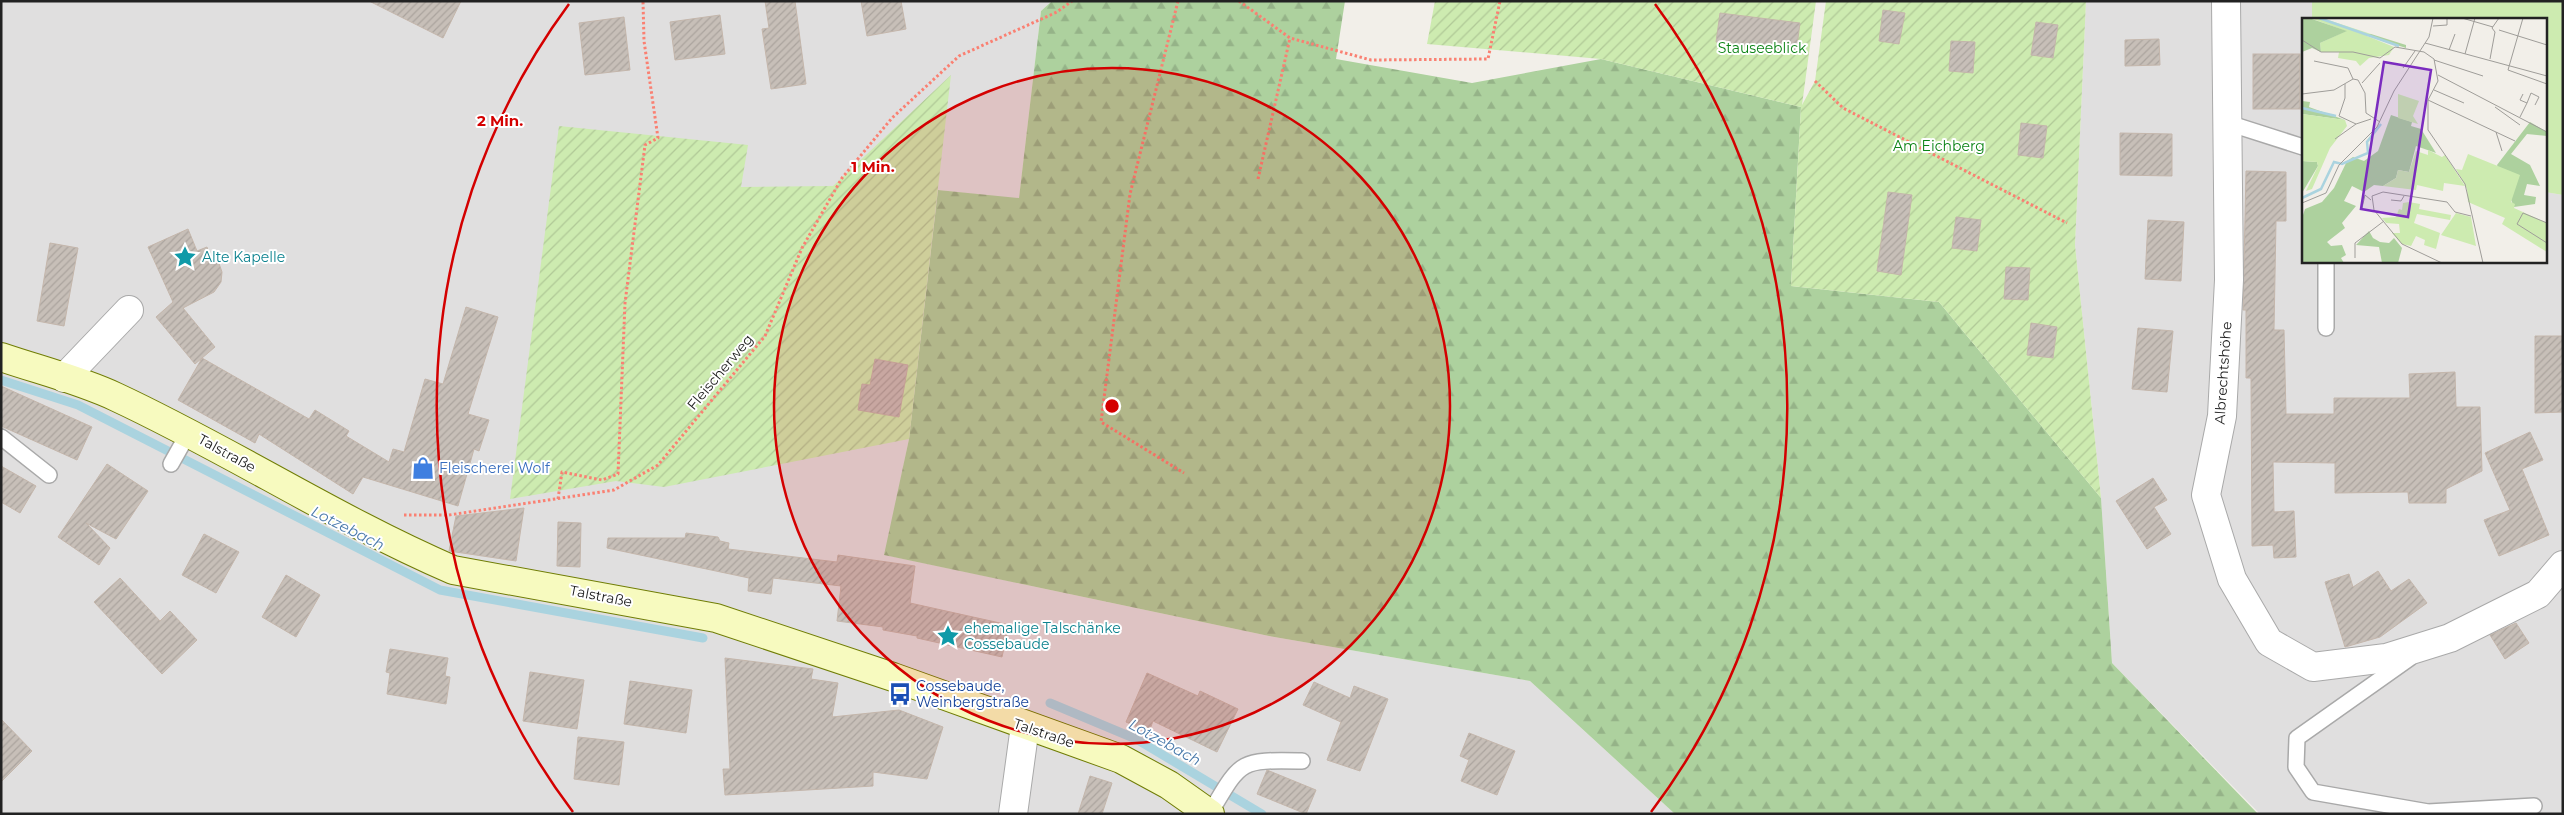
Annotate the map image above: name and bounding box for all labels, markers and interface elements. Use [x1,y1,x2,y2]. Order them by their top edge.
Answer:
inset map [2302,18,2546,262]
park label: Stauseeblick [1718,39,1807,57]
text: 2 Min. [477,111,523,130]
park label: Am Eichberg [1893,137,1985,155]
text: 1 Min. [851,157,895,176]
place icon: Alte Kapelle [172,244,198,270]
place label: Alte Kapelle [202,248,285,266]
street label: Albrechtshöhe [2210,321,2236,425]
street label: Fleischerweg [683,330,757,414]
centre of rings [1103,397,1121,415]
street label: Talstraße [195,430,259,476]
shop icon: Fleischerei Wolf [410,455,436,481]
place label: Fleischerei Wolf [439,459,551,477]
water label: Lotzebach [308,501,388,555]
street label: Talstraße [568,581,634,611]
place label: ehemalige Talschänke Cossebaude [964,619,1121,653]
place icon: ehemalige Talschänke Cossebaude [935,623,961,649]
place label: Cossebaude, Weinbergstraße [916,677,1029,711]
bus stop icon: Cossebaude, Weinbergstraße [887,681,913,707]
street label: Talstraße [1011,714,1077,752]
water label: Lotzebach [1126,714,1204,770]

